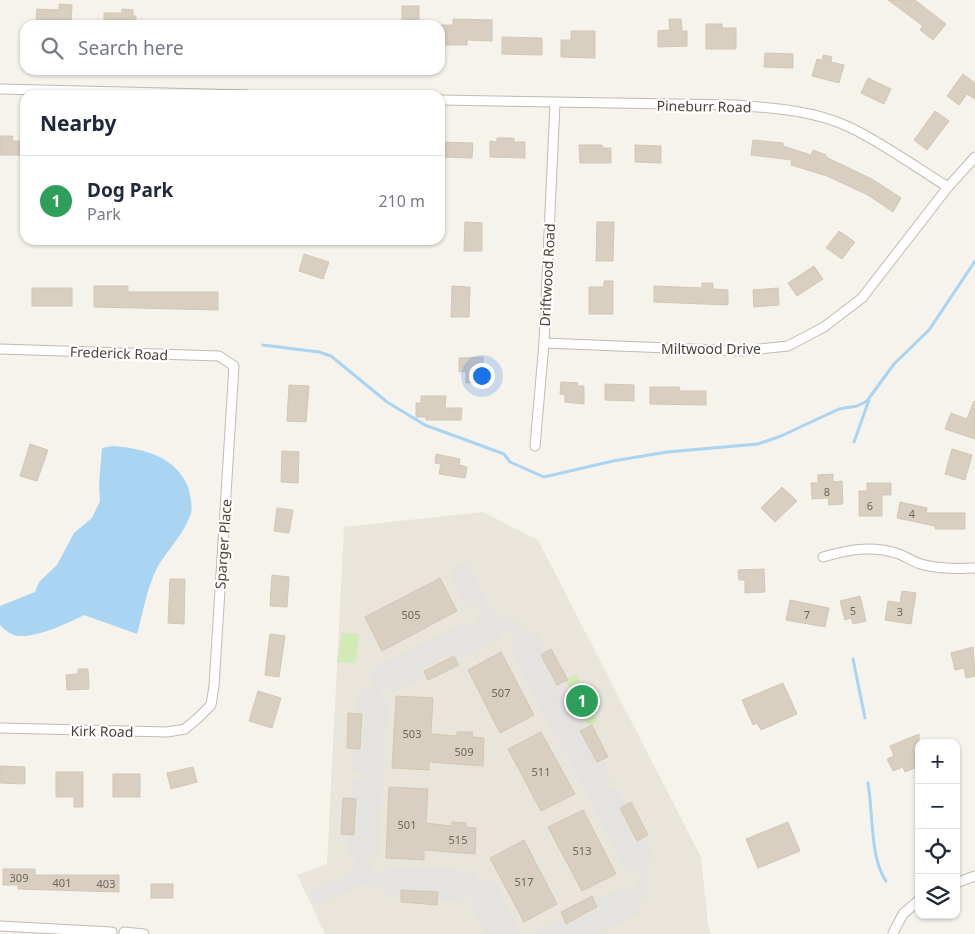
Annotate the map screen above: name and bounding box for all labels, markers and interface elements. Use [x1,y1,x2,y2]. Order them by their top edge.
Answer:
search box [20,20,445,75]
icon: search [38,34,66,62]
text: Search here [78,35,184,61]
street label: Pineburr Road [656,96,752,116]
text: Nearby [40,109,116,137]
text: Dog Park [87,177,173,203]
text: 1 [51,190,61,212]
text: 210 m [378,190,425,212]
text: Park [87,203,121,225]
street label: Driftwood Road [535,223,559,327]
street label: Miltwood Drive [661,339,761,358]
street label: Frederick Road [70,342,168,364]
your location [469,363,495,389]
house number: 8 [824,484,830,499]
street label: Sparger Place [210,498,236,590]
house number: 6 [867,498,873,513]
house number: 4 [909,506,916,521]
house number: 5 [850,603,856,618]
house number: 3 [897,604,903,619]
house number: 505 [402,607,420,622]
house number: 7 [804,607,810,622]
pin: 1 [566,682,598,720]
house number: 507 [492,685,510,700]
street label: Kirk Road [70,721,134,741]
house number: 503 [403,726,421,741]
map controls [915,739,960,919]
button: + [915,739,960,784]
house number: 509 [455,744,473,759]
house number: 511 [532,764,550,779]
button: − [915,784,960,829]
house number: 501 [398,817,416,832]
button: locate [915,829,960,874]
house number: 515 [449,832,467,847]
house number: 513 [573,843,591,858]
house number: 309 [10,870,28,885]
house number: 517 [515,874,533,889]
button: layers [915,874,960,919]
house number: 401 [53,875,71,890]
house number: 403 [97,876,115,891]

